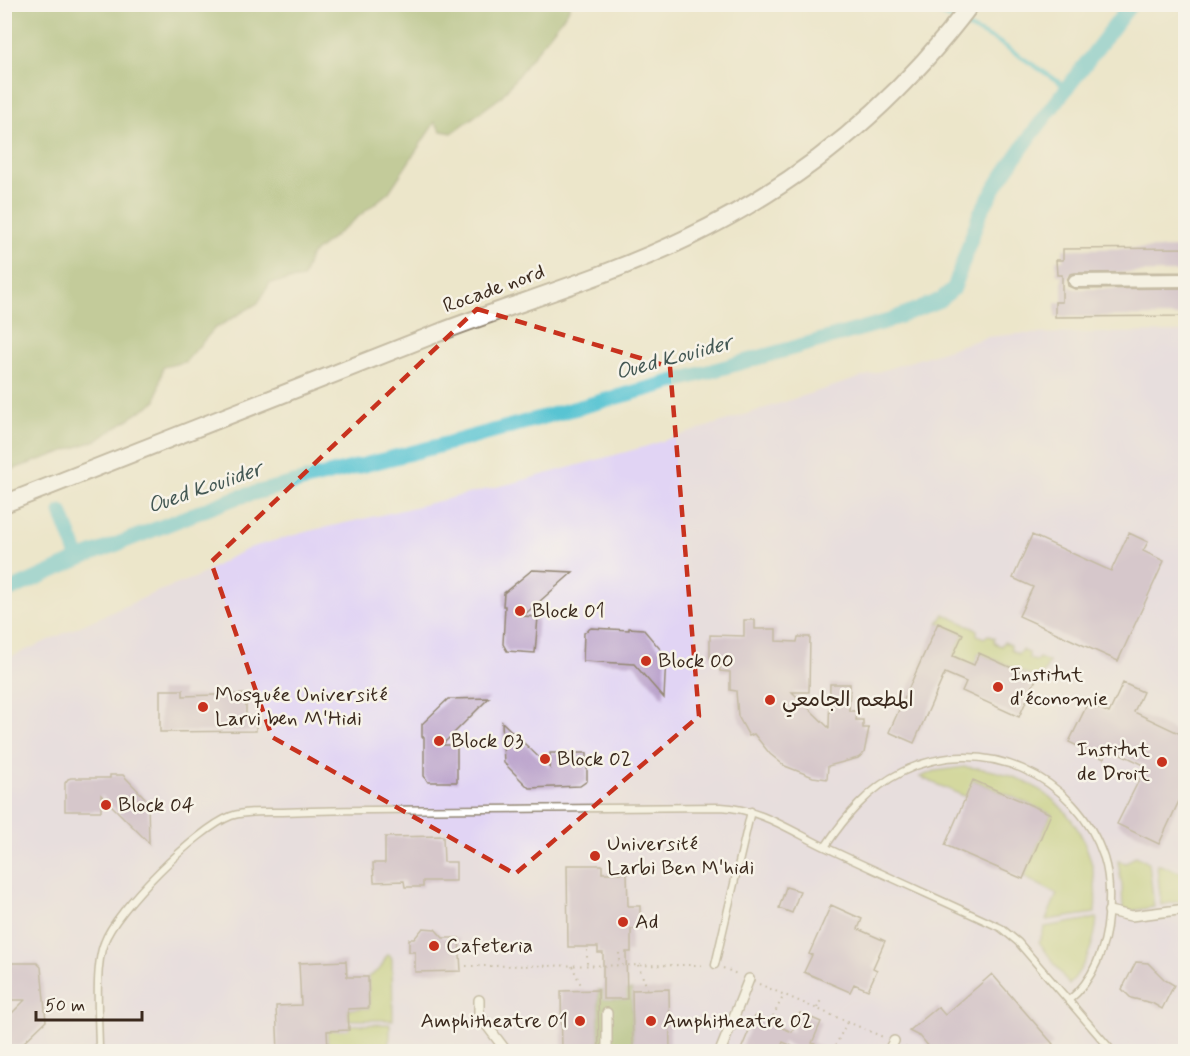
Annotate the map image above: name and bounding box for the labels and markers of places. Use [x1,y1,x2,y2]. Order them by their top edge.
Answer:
place label: Block 01 [532,597,605,625]
marker: Block 01 [513,604,527,618]
place label: Block 00 [658,647,734,675]
marker: Block 00 [639,654,653,668]
place label: Institut d'économie [1010,661,1108,713]
marker: Institut d'économie [991,680,1005,694]
place label: Mosquée Université Larvi ben M'Hidi [215,681,387,733]
place label: المطعم الجامعي [782,686,914,718]
marker: المطعم الجامعي [763,693,777,707]
marker: Mosquée Université Larvi ben M'Hidi [196,700,210,714]
place label: Block 03 [451,727,524,755]
marker: Block 03 [432,734,446,748]
place label: Institut de Droit [1077,736,1151,788]
place label: Block 02 [557,745,632,773]
marker: Block 02 [538,752,552,766]
marker: Institut de Droit [1155,755,1169,769]
place label: Block 04 [118,791,195,819]
marker: Block 04 [99,798,113,812]
place label: Université Larbi Ben M'hidi [607,830,754,882]
marker: Université Larbi Ben M'hidi [588,849,602,863]
place label: Ad [635,908,658,936]
marker: Ad [616,915,630,929]
place label: Cafeteria [446,932,533,960]
marker: Cafeteria [427,939,441,953]
place label: Amphitheatre 01 [420,1007,568,1035]
place label: Amphitheatre 02 [663,1007,813,1035]
marker: Amphitheatre 01 [573,1014,587,1028]
marker: Amphitheatre 02 [644,1014,658,1028]

